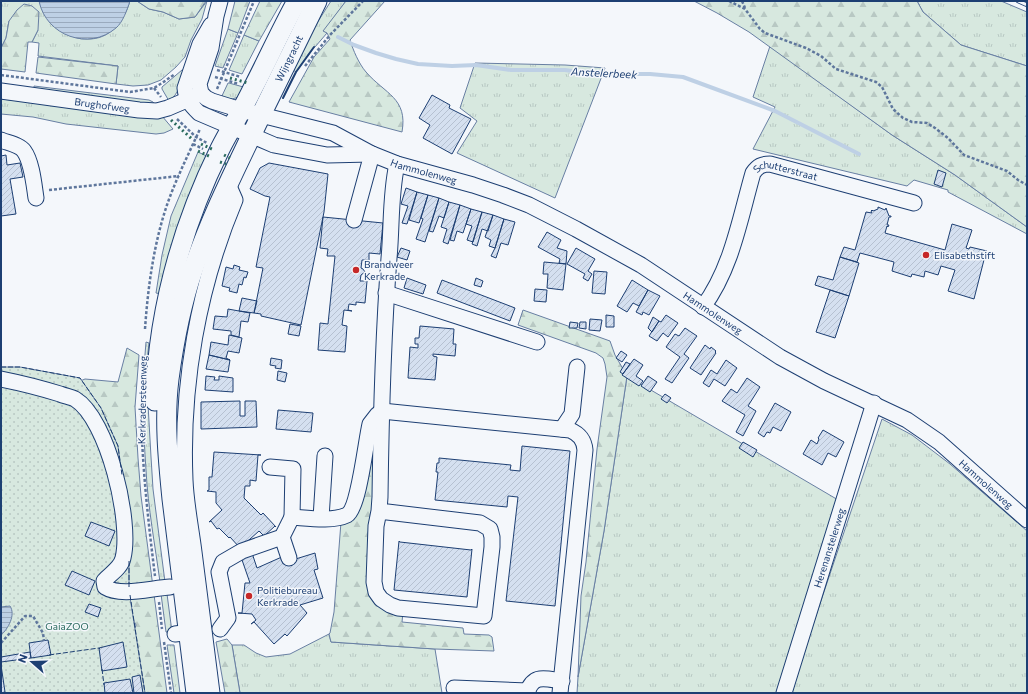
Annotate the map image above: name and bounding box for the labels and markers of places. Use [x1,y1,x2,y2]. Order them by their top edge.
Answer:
place label: Elisabethstift [934,249,995,261]
marker: Elisabethstift [921,250,931,260]
place label: Brandweer Kerkrade [364,258,413,282]
marker: Brandweer Kerkrade [351,265,361,275]
place label: Politiebureau Kerkrade [257,584,318,608]
marker: Politiebureau Kerkrade [244,591,254,601]

